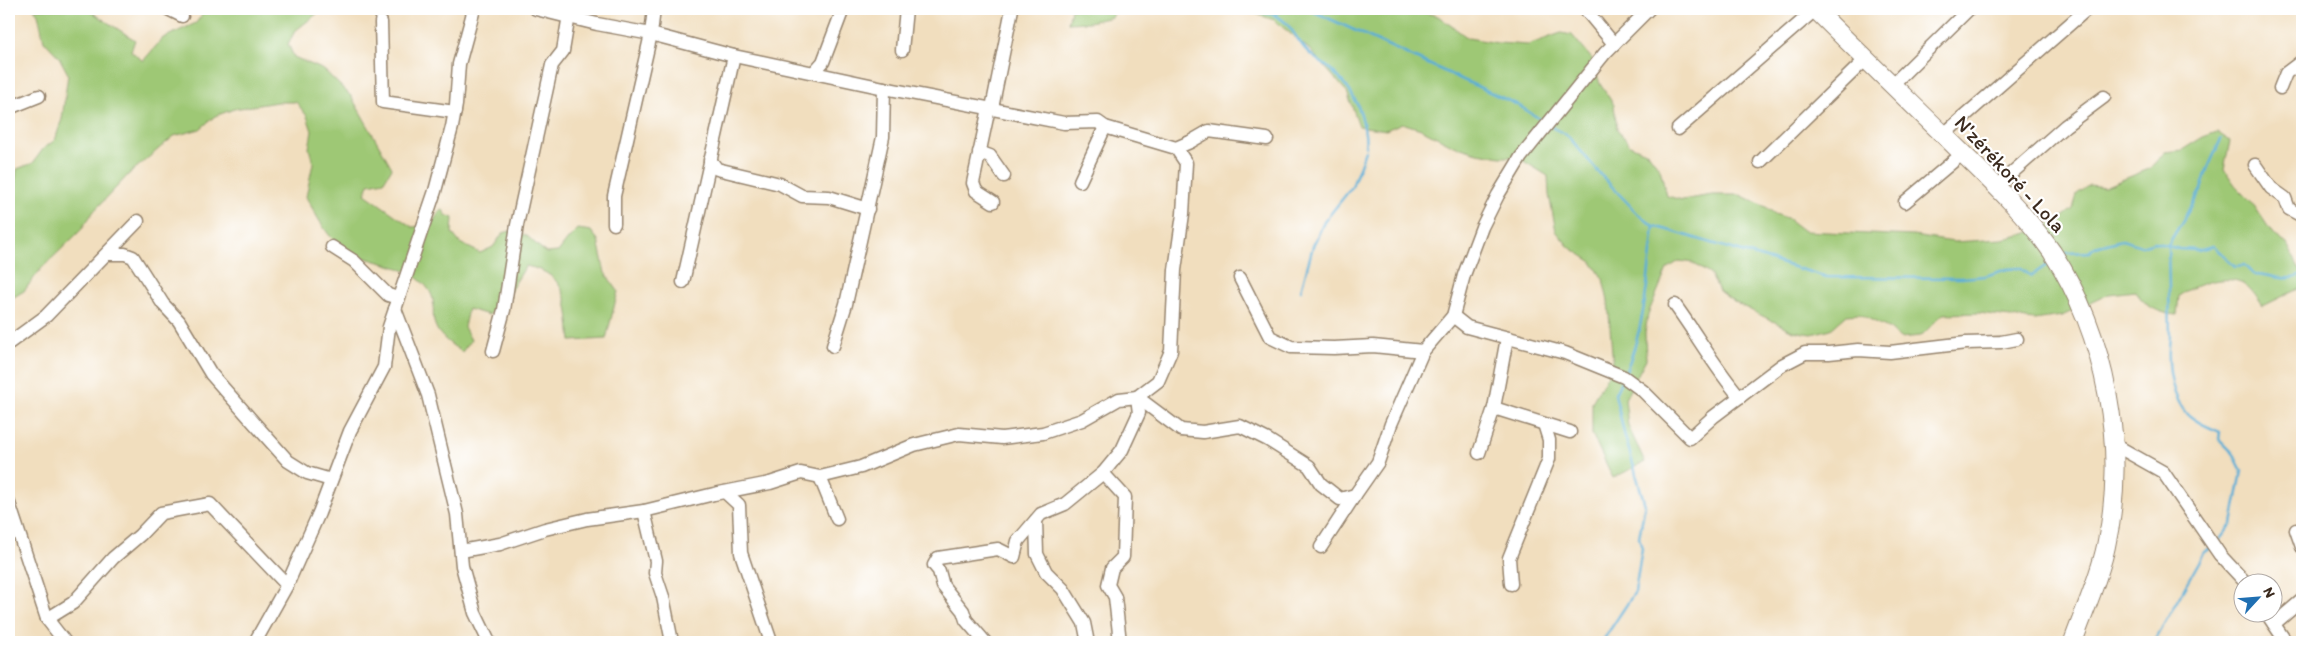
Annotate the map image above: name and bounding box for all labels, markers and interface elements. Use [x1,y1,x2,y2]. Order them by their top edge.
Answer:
street label: N'zérékoré - Lola [1950,110,2071,237]
north arrow [2234,574,2284,624]
text: N [2260,585,2279,600]

